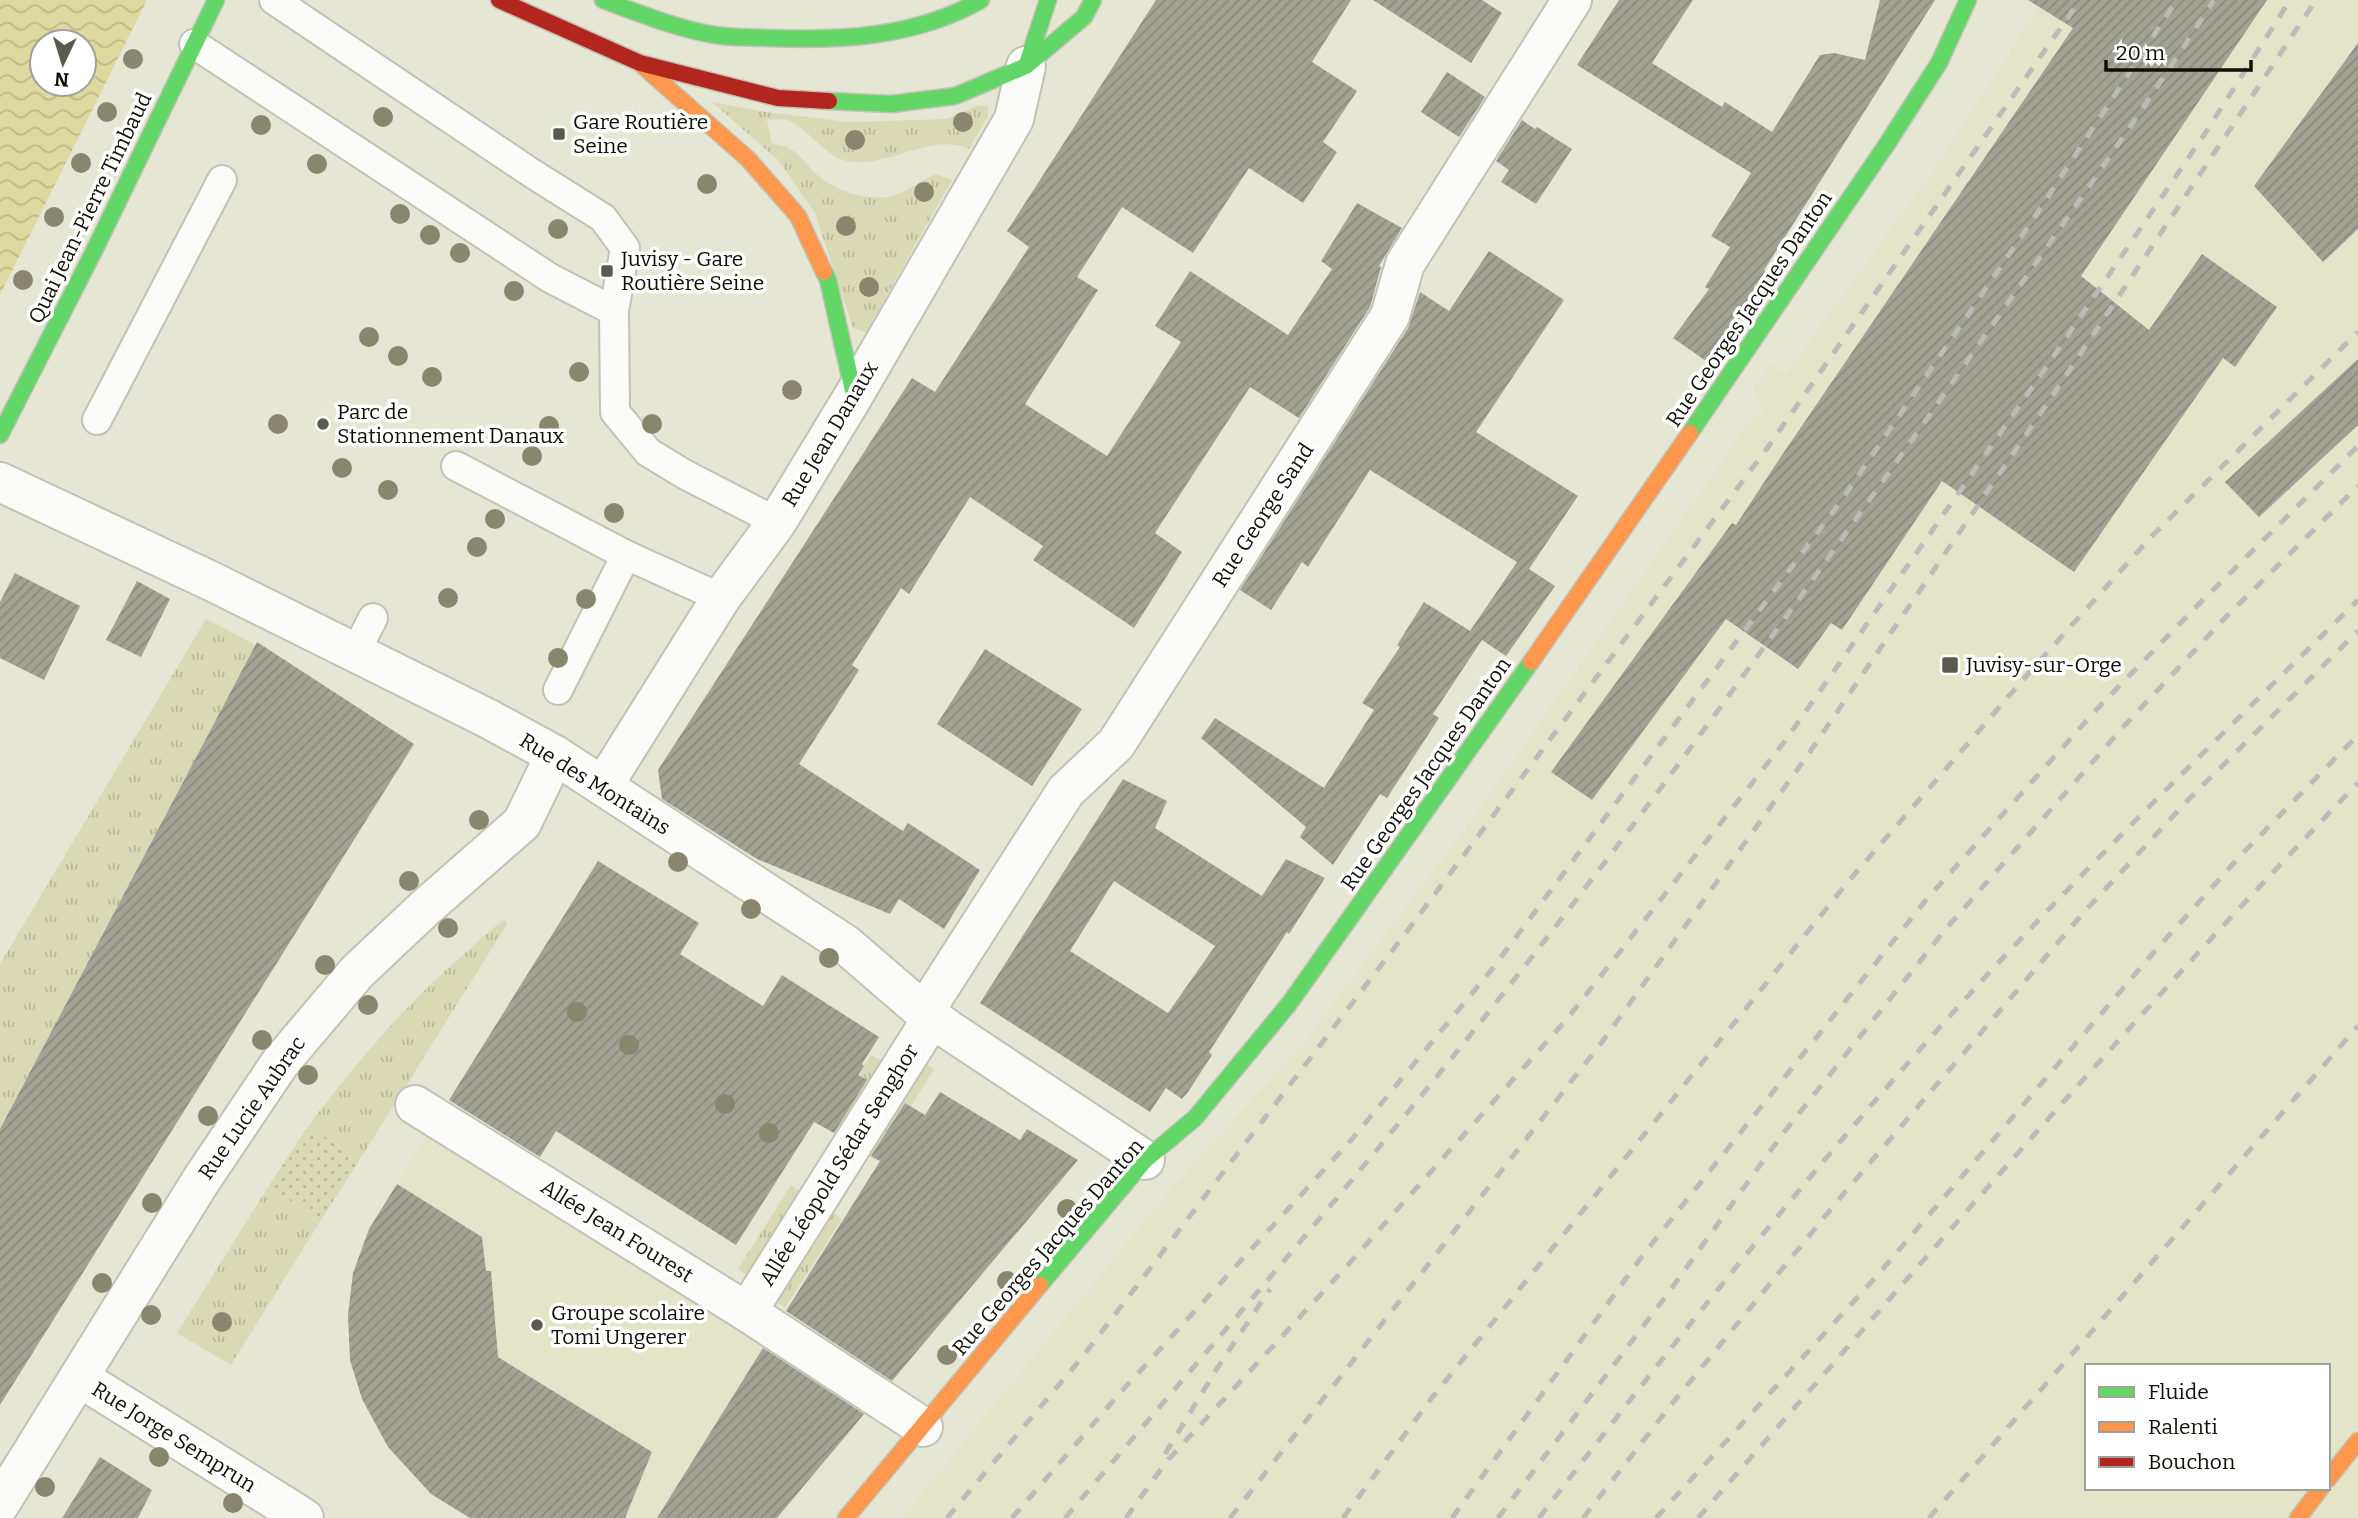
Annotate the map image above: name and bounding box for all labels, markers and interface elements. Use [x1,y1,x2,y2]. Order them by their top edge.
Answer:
north arrow [28,28,98,98]
scale bar [2106,28,2251,72]
text: 20 m [2116,40,2165,66]
text: N [53,67,70,91]
street label: Quai Jean-Pierre Timbaud [23,88,157,328]
place label: Gare Routière Seine [573,109,708,159]
marker: Gare Routière Seine [551,126,567,142]
street label: Rue Georges Jacques Danton [1660,186,1838,432]
place label: Juvisy - Gare Routière Seine [620,246,764,296]
marker: Juvisy - Gare Routière Seine [599,263,615,279]
street label: Rue Jean Danaux [776,356,884,511]
place label: Parc de Stationnement Danaux [337,399,565,449]
marker: Parc de Stationnement Danaux [315,416,331,432]
street label: Rue George Sand [1207,438,1319,592]
street label: Rue Georges Jacques Danton [1335,652,1517,896]
place label: Juvisy-sur-Orge [1965,652,2122,678]
marker: Juvisy-sur-Orge [1940,655,1960,675]
street label: Rue des Montains [515,727,675,841]
street label: Rue Lucie Aubrac [193,1031,311,1185]
street label: Allée Léopold Sédar Senghor [754,1039,924,1291]
street label: Rue Georges Jacques Danton [947,1133,1149,1361]
street label: Allée Jean Fourest [536,1174,698,1289]
place label: Groupe scolaire Tomi Ungerer [551,1300,705,1350]
marker: Groupe scolaire Tomi Ungerer [529,1317,545,1333]
legend [2085,1364,2330,1490]
street label: Rue Jorge Semprun [87,1376,261,1498]
text: Fluide [2148,1379,2209,1405]
text: Ralenti [2148,1414,2218,1440]
text: Bouchon [2148,1449,2235,1475]

